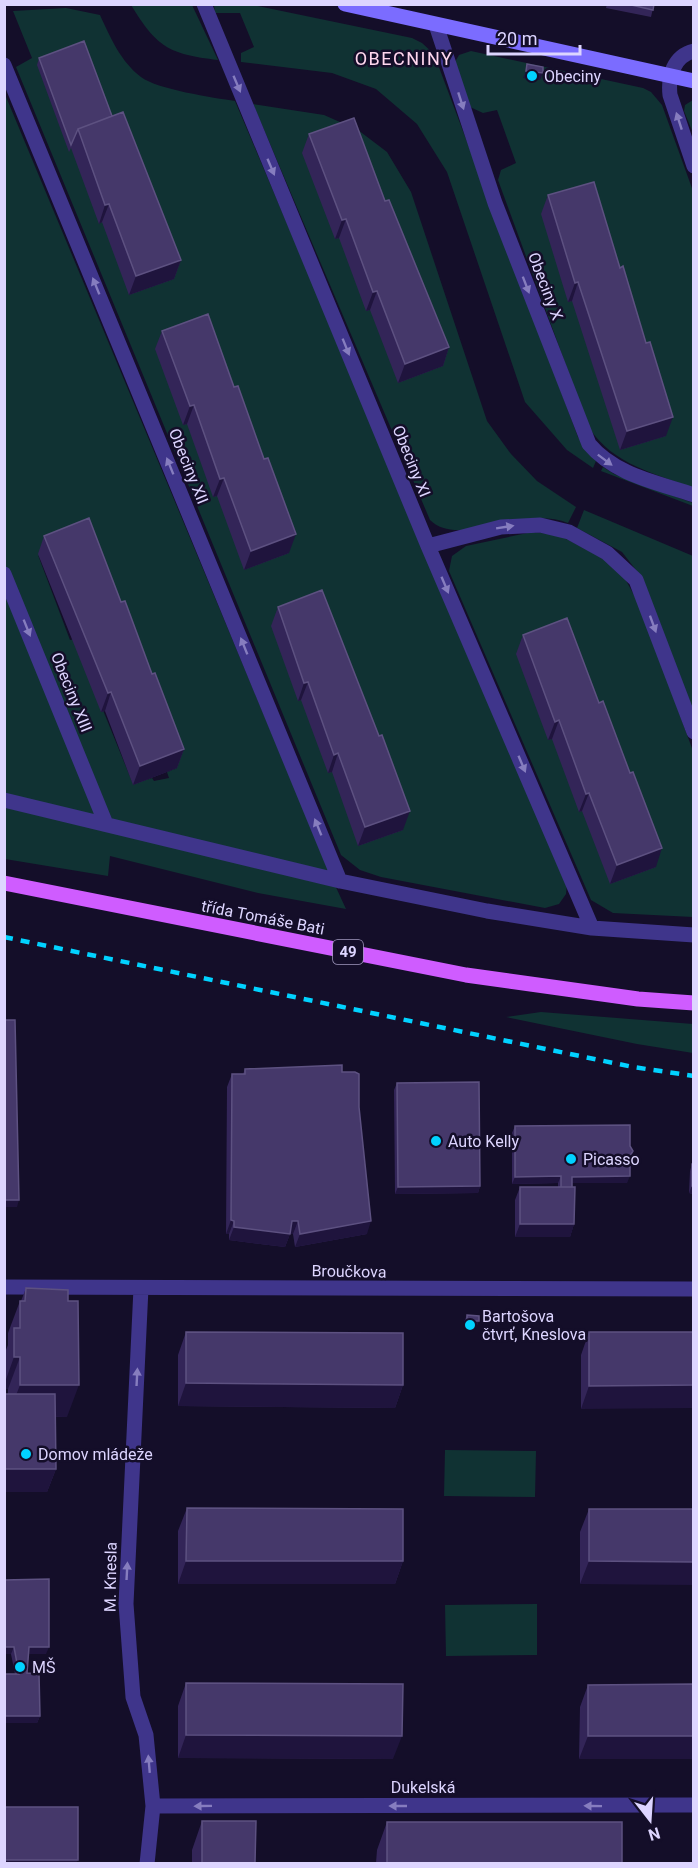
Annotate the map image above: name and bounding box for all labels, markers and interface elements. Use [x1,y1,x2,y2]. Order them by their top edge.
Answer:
scale bar [488,18,580,56]
text: 20 m [497,28,537,49]
district label: OBECNINY [355,48,453,69]
place label: Obeciny [544,67,602,86]
marker: Obeciny [525,69,539,83]
one-way arrow [233,75,242,93]
one-way arrow [457,92,467,110]
one-way arrow [673,112,683,130]
one-way arrow [267,158,276,176]
street label: Obeciny X [524,250,567,323]
one-way arrow [91,276,101,294]
one-way arrow [521,276,531,294]
one-way arrow [342,338,351,356]
street label: Obeciny XI [389,423,434,500]
street label: Obeciny XII [165,426,212,507]
one-way arrow [598,454,613,466]
one-way arrow [165,457,174,475]
one-way arrow [496,522,515,531]
one-way arrow [440,577,450,595]
one-way arrow [649,615,659,633]
one-way arrow [22,620,32,638]
one-way arrow [239,637,249,655]
street label: Obeciny XIII [47,650,96,735]
one-way arrow [517,756,527,774]
one-way arrow [313,817,323,835]
street label: třída Tomáše Bati [200,896,326,939]
road number: 49 [333,940,363,964]
place label: Auto Kelly [448,1132,519,1151]
marker: Auto Kelly [429,1134,443,1148]
place label: Picasso [583,1150,640,1169]
marker: Picasso [564,1152,578,1166]
street label: Broučkova [311,1261,387,1282]
place label: Bartošova čtvrť, Kneslova [482,1307,586,1344]
marker: Bartošova čtvrť, Kneslova [463,1318,477,1332]
one-way arrow [132,1367,141,1386]
place label: Domov mládeže [38,1445,153,1464]
marker: Domov mládeže [19,1447,33,1461]
street label: M. Knesla [100,1542,121,1612]
one-way arrow [123,1562,132,1581]
place label: MŠ [32,1657,55,1677]
marker: MŠ [13,1660,27,1674]
one-way arrow [144,1754,154,1773]
street label: Dukelská [391,1778,455,1797]
north arrow [620,1790,680,1850]
one-way arrow [194,1801,213,1811]
one-way arrow [389,1801,408,1811]
one-way arrow [584,1801,603,1810]
text: N [646,1823,662,1845]

